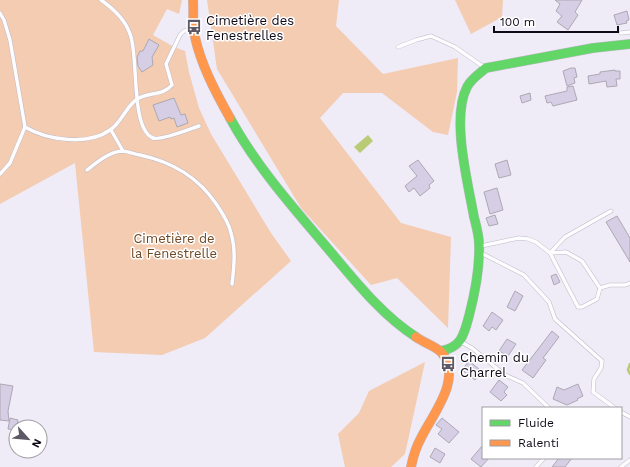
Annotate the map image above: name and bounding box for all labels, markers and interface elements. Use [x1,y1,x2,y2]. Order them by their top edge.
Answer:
scale bar [494,8,618,34]
place label: Cimetière des Fenestrelles [206,13,294,43]
text: 100 m [500,15,535,29]
bus stop icon: Cimetière des Fenestrelles [185,18,203,36]
park label: Cimetière de la Fenestrelle [131,231,217,261]
place label: Chemin du Charrel [460,350,529,380]
bus stop icon: Chemin du Charrel [439,355,457,373]
legend [482,407,622,459]
text: Fluide [518,416,554,430]
north arrow [8,419,48,459]
text: Ralenti [518,436,559,450]
text: N [29,437,44,450]

